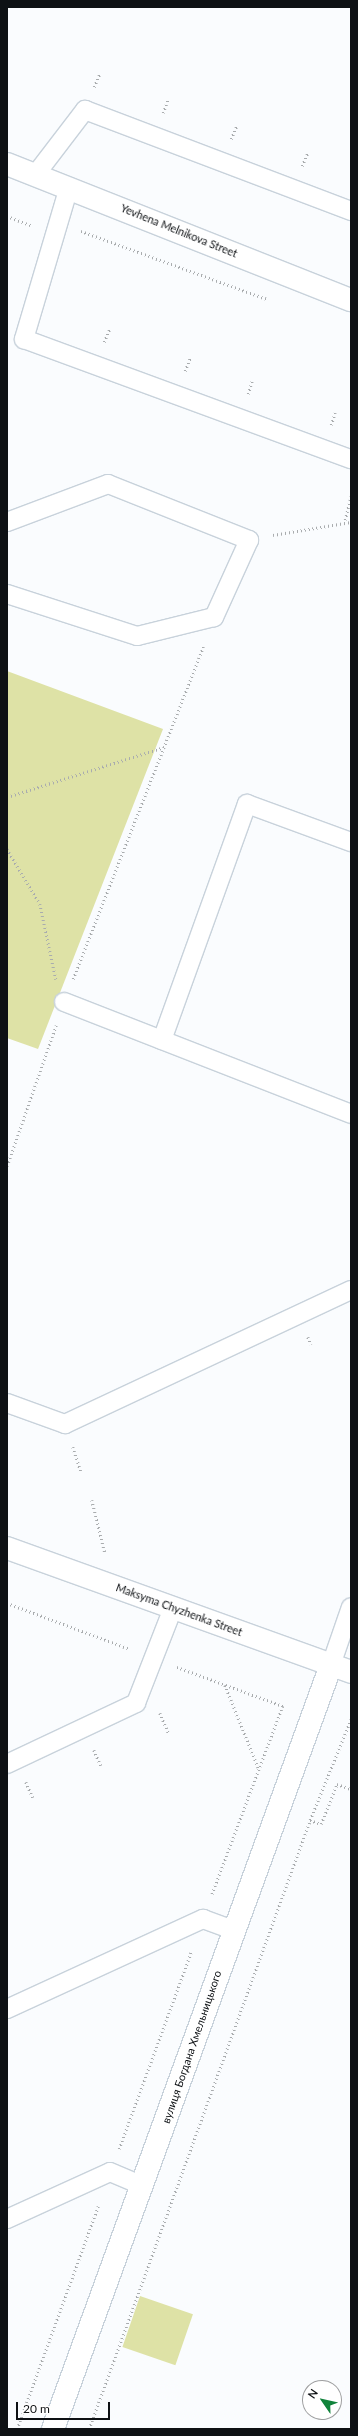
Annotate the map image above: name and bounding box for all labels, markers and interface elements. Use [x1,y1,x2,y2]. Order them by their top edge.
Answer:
street label: Yevhena Melnikova Street [119,202,239,260]
street label: Maksyma Chyzhenka Street [114,1581,244,1639]
street label: вулиця Богдана Хмельницького [160,1969,224,2125]
north arrow [302,2380,342,2420]
text: N [305,2386,320,2401]
scale bar [18,2394,112,2420]
text: 20 m [23,2401,50,2416]

